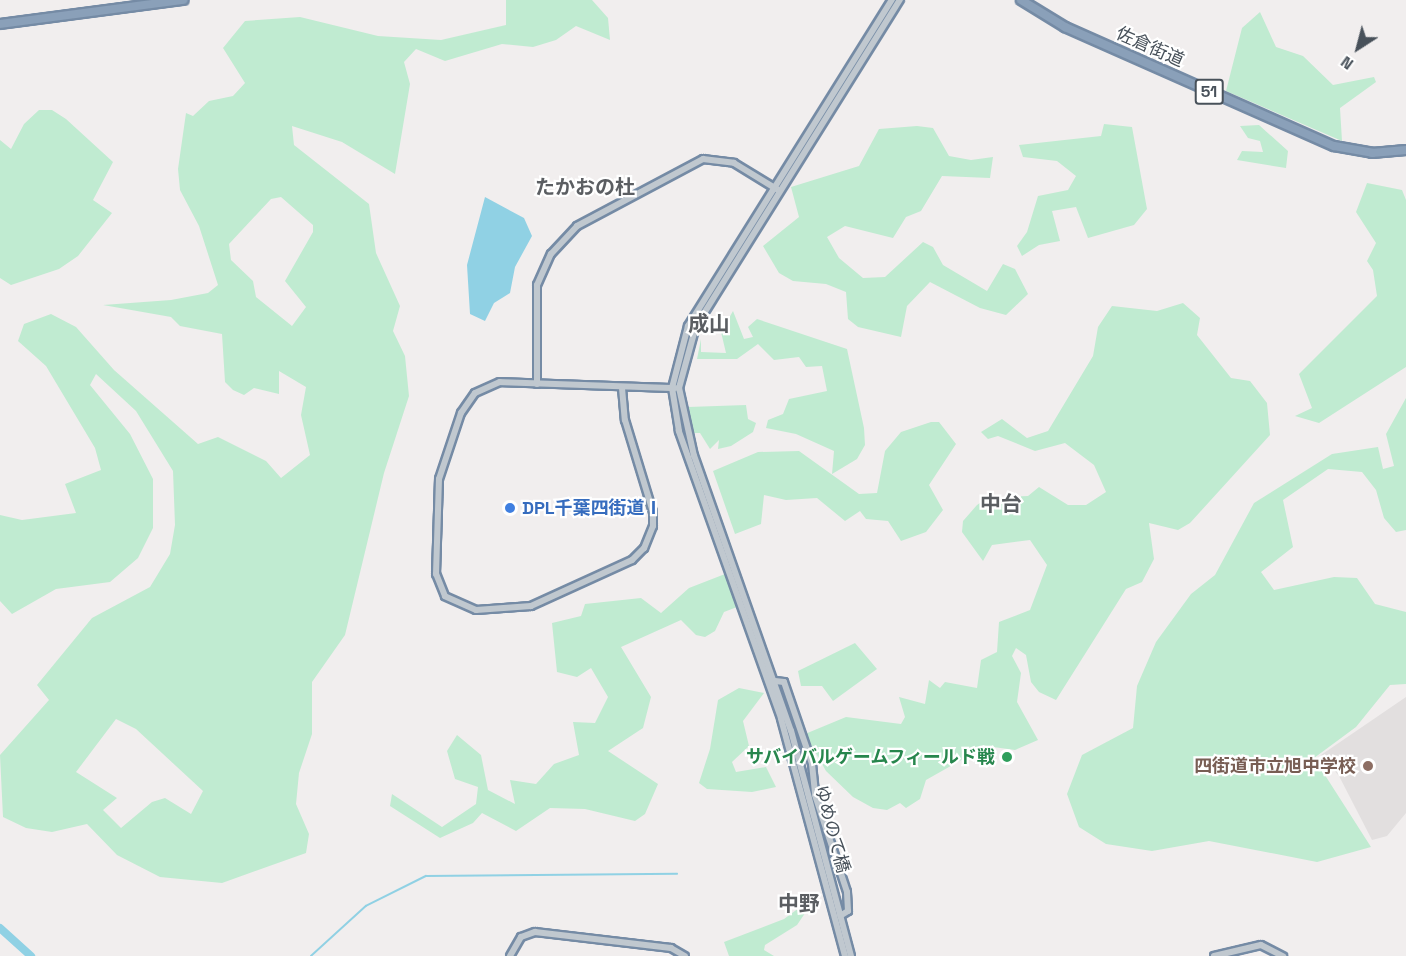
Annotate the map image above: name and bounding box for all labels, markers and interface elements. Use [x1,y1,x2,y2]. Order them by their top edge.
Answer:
north arrow [1328,18,1388,78]
street label: 佐倉街道 [1113,22,1187,72]
text: N [1337,51,1358,75]
road number: 51 [1194,79,1224,105]
district label: たかおの杜 [535,175,635,199]
district label: 成山 [688,311,730,337]
district label: 中台 [980,491,1022,517]
place label: DPL千葉四街道Ⅰ [522,497,663,519]
marker: DPL千葉四街道Ⅰ [503,501,517,515]
place label: サバイバルゲームフィールド戦 [743,746,995,768]
marker: サバイバルゲームフィールド戦 [1000,750,1014,764]
place label: 四街道市立旭中学校 [1194,755,1356,777]
marker: 四街道市立旭中学校 [1361,759,1375,773]
street label: ゆめのて橋 [810,783,854,875]
district label: 中野 [778,891,820,917]

